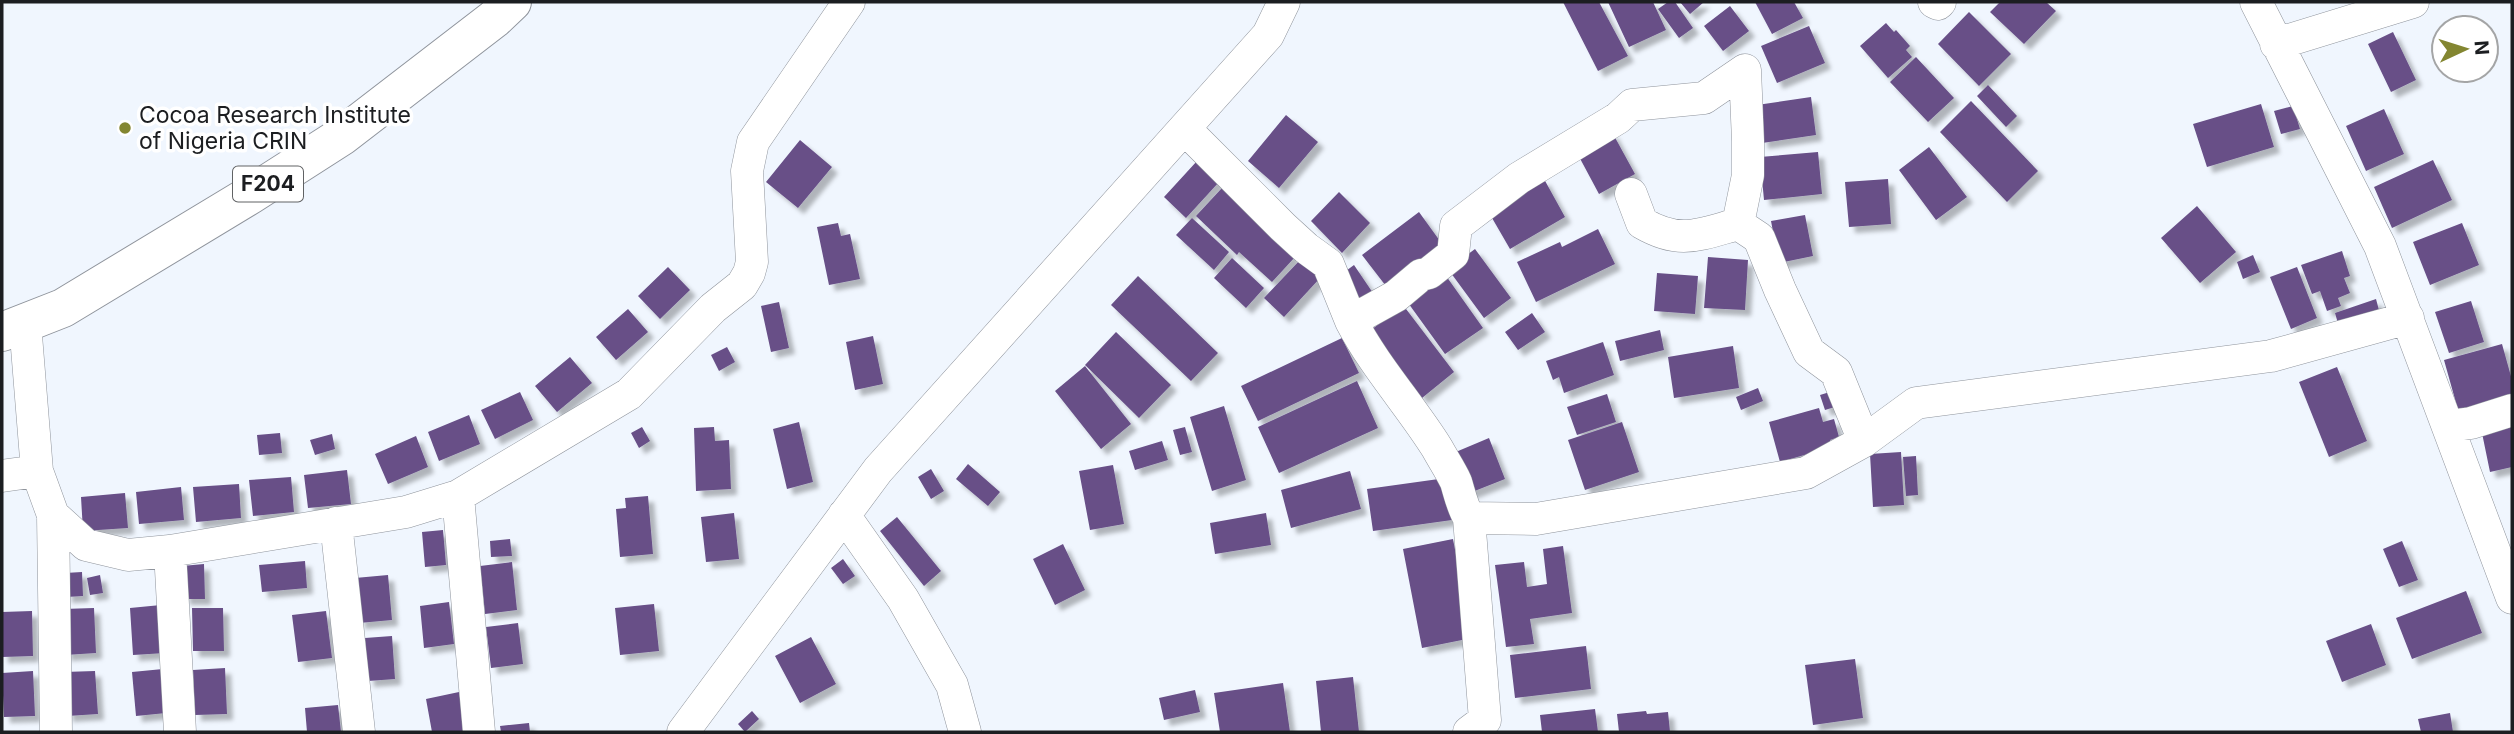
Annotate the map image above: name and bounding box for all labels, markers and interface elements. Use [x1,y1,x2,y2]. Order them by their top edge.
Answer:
north arrow [2430,14,2500,84]
text: N [2469,40,2493,56]
place label: Cocoa Research Institute of Nigeria CRIN [139,101,411,155]
marker: Cocoa Research Institute of Nigeria CRIN [117,120,133,136]
road number: F204 [233,166,303,202]

